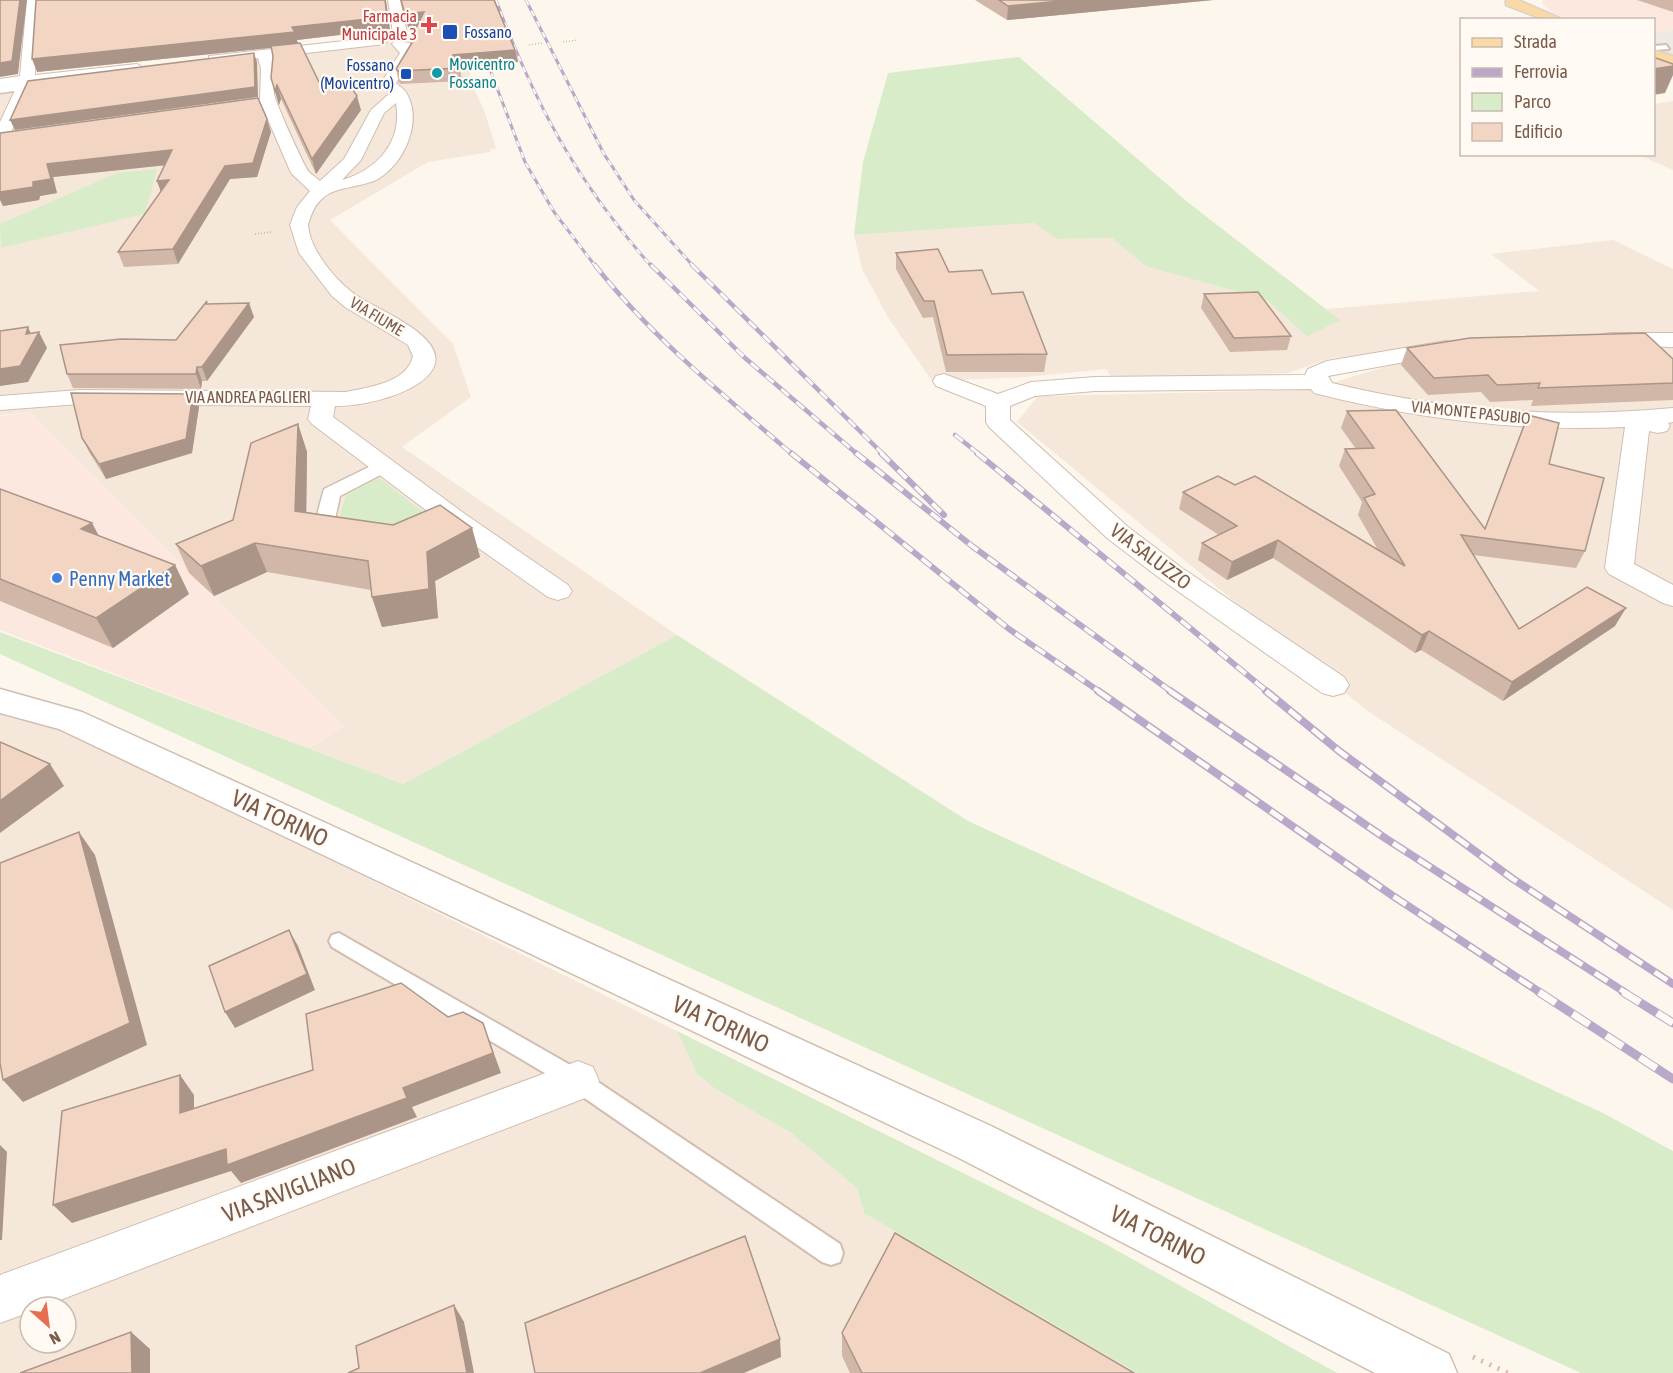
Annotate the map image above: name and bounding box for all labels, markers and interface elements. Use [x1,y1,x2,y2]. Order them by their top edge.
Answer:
place label: Farmacia Municipale 3 [341,7,417,44]
marker: Farmacia Municipale 3 [422,18,436,32]
legend [1460,18,1655,156]
marker: Fossano [441,23,459,41]
place label: Fossano [464,23,512,41]
text: Strada [1514,31,1557,52]
place label: Movicentro Fossano [449,55,515,91]
place label: Fossano (Movicentro) [320,56,394,93]
text: Ferrovia [1514,61,1568,82]
marker: Movicentro Fossano [430,66,444,80]
marker: Fossano (Movicentro) [399,67,413,81]
text: Parco [1514,91,1551,112]
text: Edificio [1514,121,1563,142]
street label: VIA FIUME [347,293,407,339]
street label: VIA ANDREA PAGLIERI [185,388,311,406]
street label: VIA MONTE PASUBIO [1411,397,1531,427]
street label: VIA SALUZZO [1106,518,1196,594]
place label: Penny Market [69,567,170,590]
marker: Penny Market [50,571,64,585]
street label: VIA TORINO [227,784,333,852]
street label: VIA TORINO [668,990,774,1058]
street label: VIA SAVIGLIANO [219,1152,359,1228]
street label: VIA TORINO [1106,1200,1210,1270]
north arrow [18,1295,78,1355]
text: N [47,1328,63,1348]

